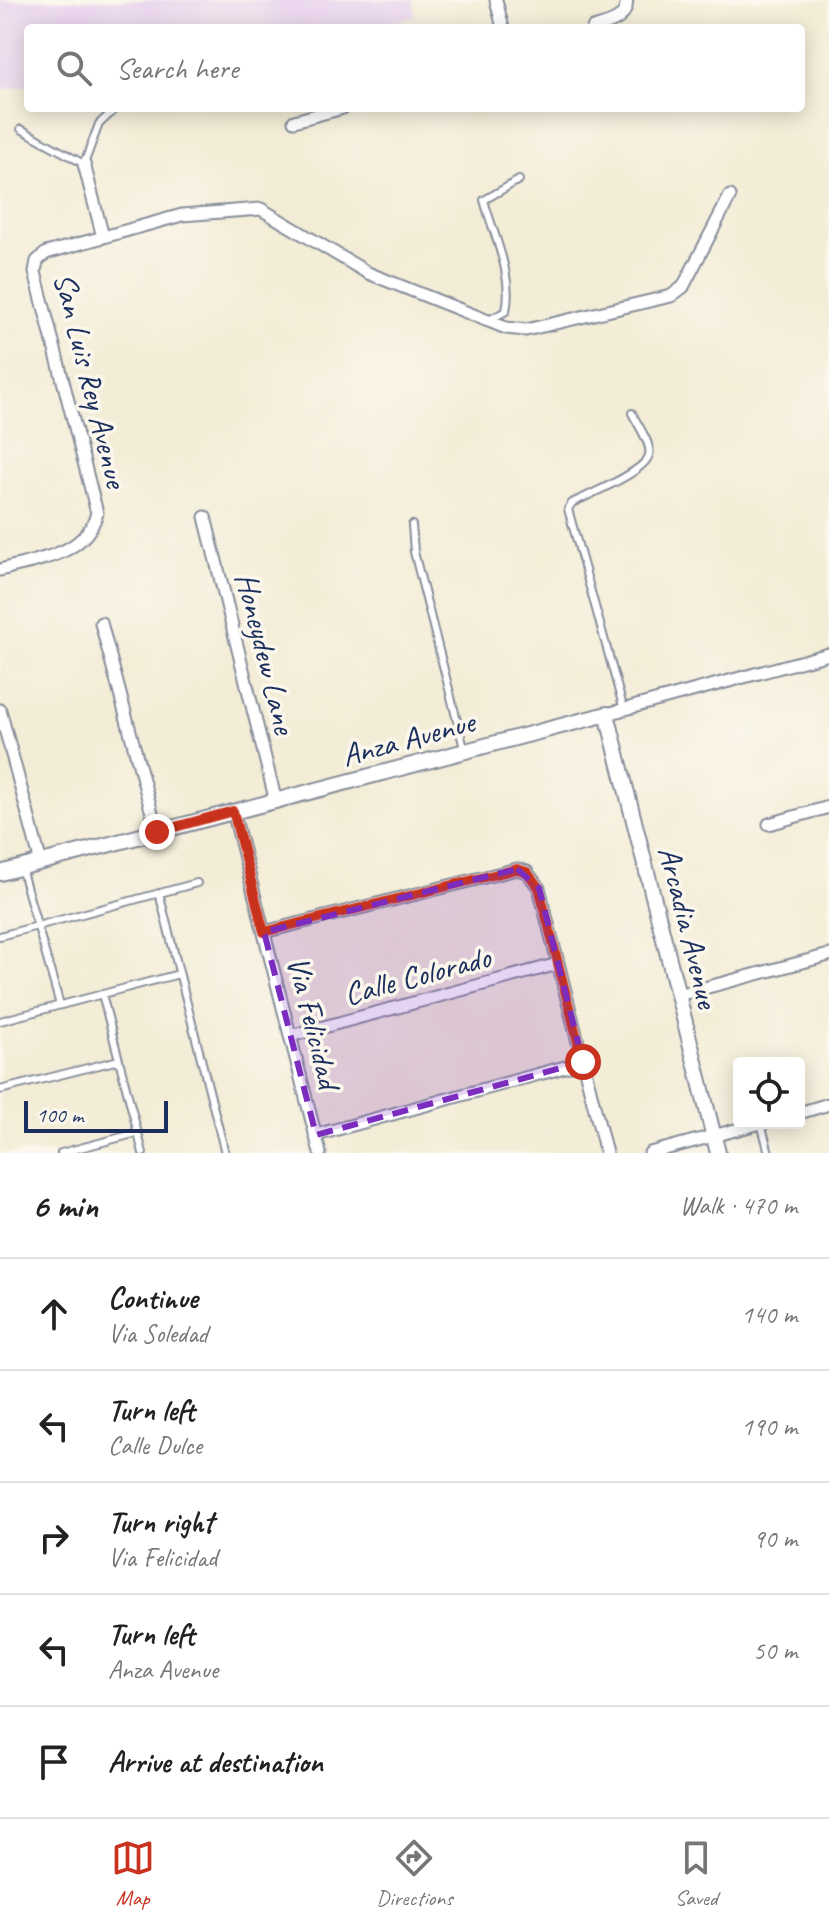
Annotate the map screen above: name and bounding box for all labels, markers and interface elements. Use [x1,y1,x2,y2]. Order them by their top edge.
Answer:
search box [24,24,805,112]
icon: search [52,46,96,90]
text: Search here [116,49,238,87]
street label: San Luis Rey Avenue [44,269,138,494]
street label: Honeydew Lane [226,568,306,741]
street label: Anza Avenue [337,700,481,776]
route end [139,814,175,850]
street label: Arcadia Avenue [649,842,729,1015]
street label: Calle Colorado [340,936,496,1015]
street label: Via Felicidad [277,952,351,1097]
route start [565,1044,601,1080]
map controls [733,1057,805,1129]
button: locate [733,1057,805,1129]
scale bar [24,1097,168,1133]
text: 100 m [36,1101,83,1129]
text: 6 min [32,1184,98,1227]
text: Walk · 470 m [680,1189,797,1222]
text: Continue [108,1279,198,1317]
icon: ahead [32,1292,76,1336]
text: 140 m [741,1298,797,1331]
text: Via Soledad [108,1317,208,1350]
text: Turn left [108,1391,195,1429]
icon: left [32,1404,76,1448]
text: 190 m [741,1410,797,1443]
text: Calle Dulce [108,1429,202,1462]
text: Turn right [108,1503,213,1541]
icon: right [32,1516,76,1560]
text: 90 m [753,1522,797,1555]
text: Via Felicidad [108,1541,217,1574]
text: Turn left [108,1615,195,1653]
icon: left [32,1628,76,1672]
text: 50 m [753,1634,797,1667]
text: Anza Avenue [108,1653,218,1686]
icon: arrive [32,1740,76,1784]
text: Arrive at destination [108,1743,323,1781]
tab: Map [111,1836,155,1912]
tab: Directions [376,1836,453,1912]
tab: Saved [674,1836,718,1912]

